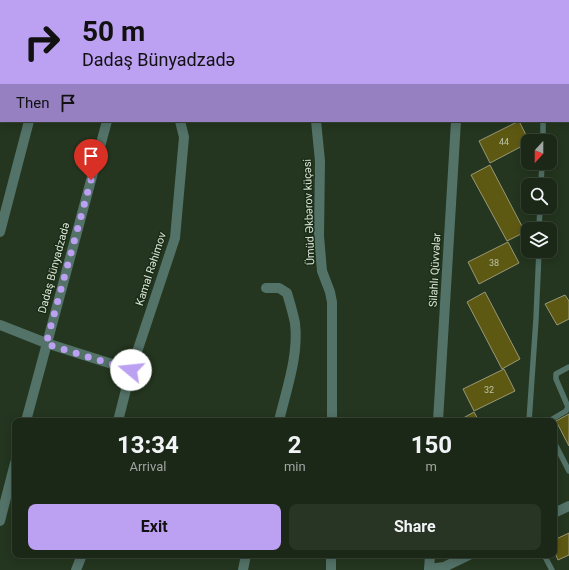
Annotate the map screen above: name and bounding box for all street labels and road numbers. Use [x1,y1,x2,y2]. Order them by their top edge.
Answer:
street label: Ümüd Əkbərov küçəsi [301,159,317,265]
street label: Dadaş Bünyadzadə [36,221,72,315]
street label: Kamal Rəhimov [133,230,169,307]
street label: Silahlı Qüvvələr [427,232,443,307]

